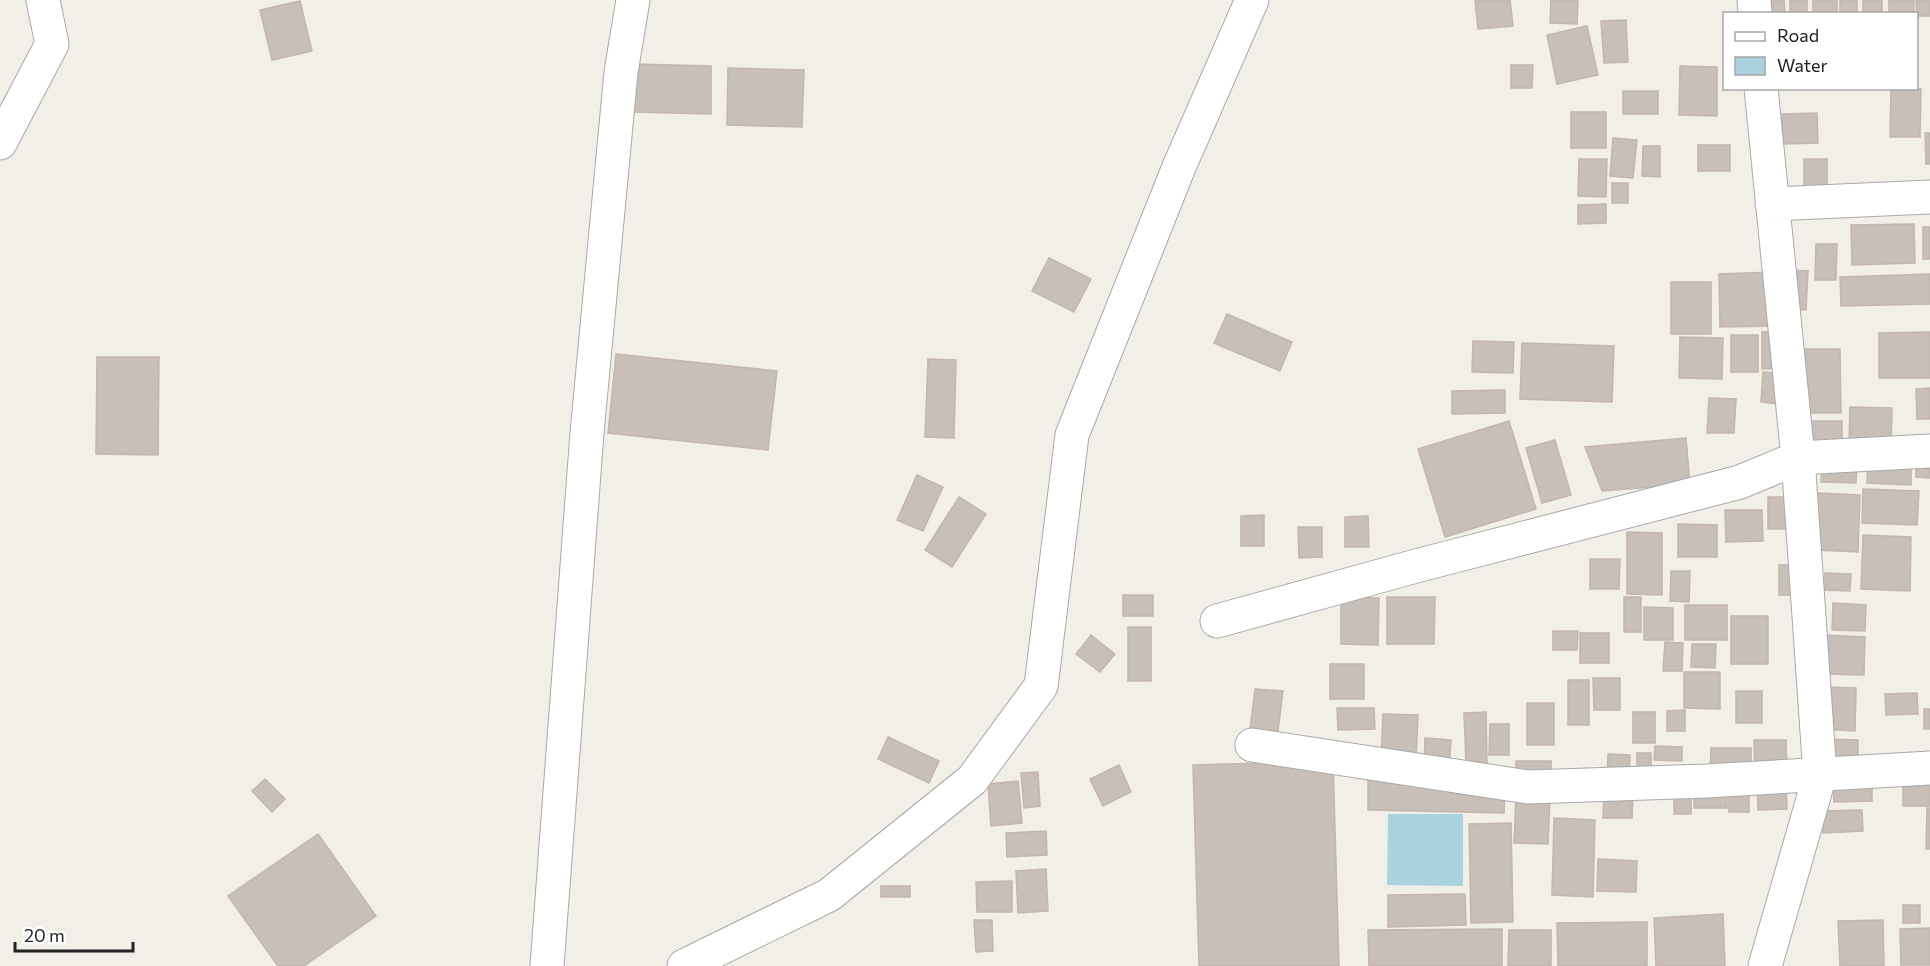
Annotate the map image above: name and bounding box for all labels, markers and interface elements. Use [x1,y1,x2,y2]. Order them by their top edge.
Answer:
legend [1723,12,1918,90]
text: Road [1777,24,1819,46]
text: Water [1777,54,1828,76]
scale bar [15,915,134,953]
text: 20 m [24,924,65,946]

